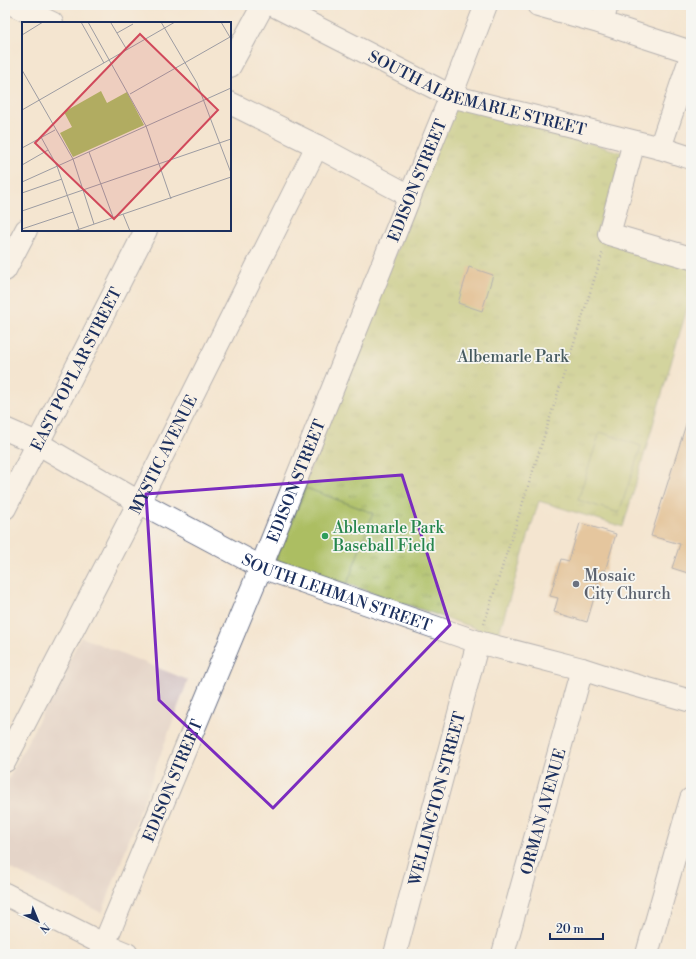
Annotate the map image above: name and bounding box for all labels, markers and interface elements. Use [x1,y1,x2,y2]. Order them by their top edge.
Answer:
inset map [22,22,231,231]
street label: SOUTH ALBEMARLE STREET [365,46,588,140]
street label: EDISON STREET [384,116,451,245]
street label: EAST POPLAR STREET [27,284,126,455]
park label: Albemarle Park [456,347,570,367]
street label: MYSTIC AVENUE [125,392,202,518]
street label: EDISON STREET [263,417,330,546]
place label: Ablemarle Park Baseball Field [332,518,445,556]
marker: Ablemarle Park Baseball Field [320,531,330,541]
street label: SOUTH LEHMAN STREET [238,550,434,636]
place label: Mosaic City Church [584,566,671,604]
marker: Mosaic City Church [571,579,581,589]
street label: WELLINGTON STREET [404,709,470,889]
street label: EDISON STREET [139,717,207,845]
street label: ORMAN AVENUE [516,746,571,877]
north arrow [18,901,58,941]
scale bar [550,915,603,941]
text: N [36,919,52,936]
text: 20 m [556,922,584,937]

